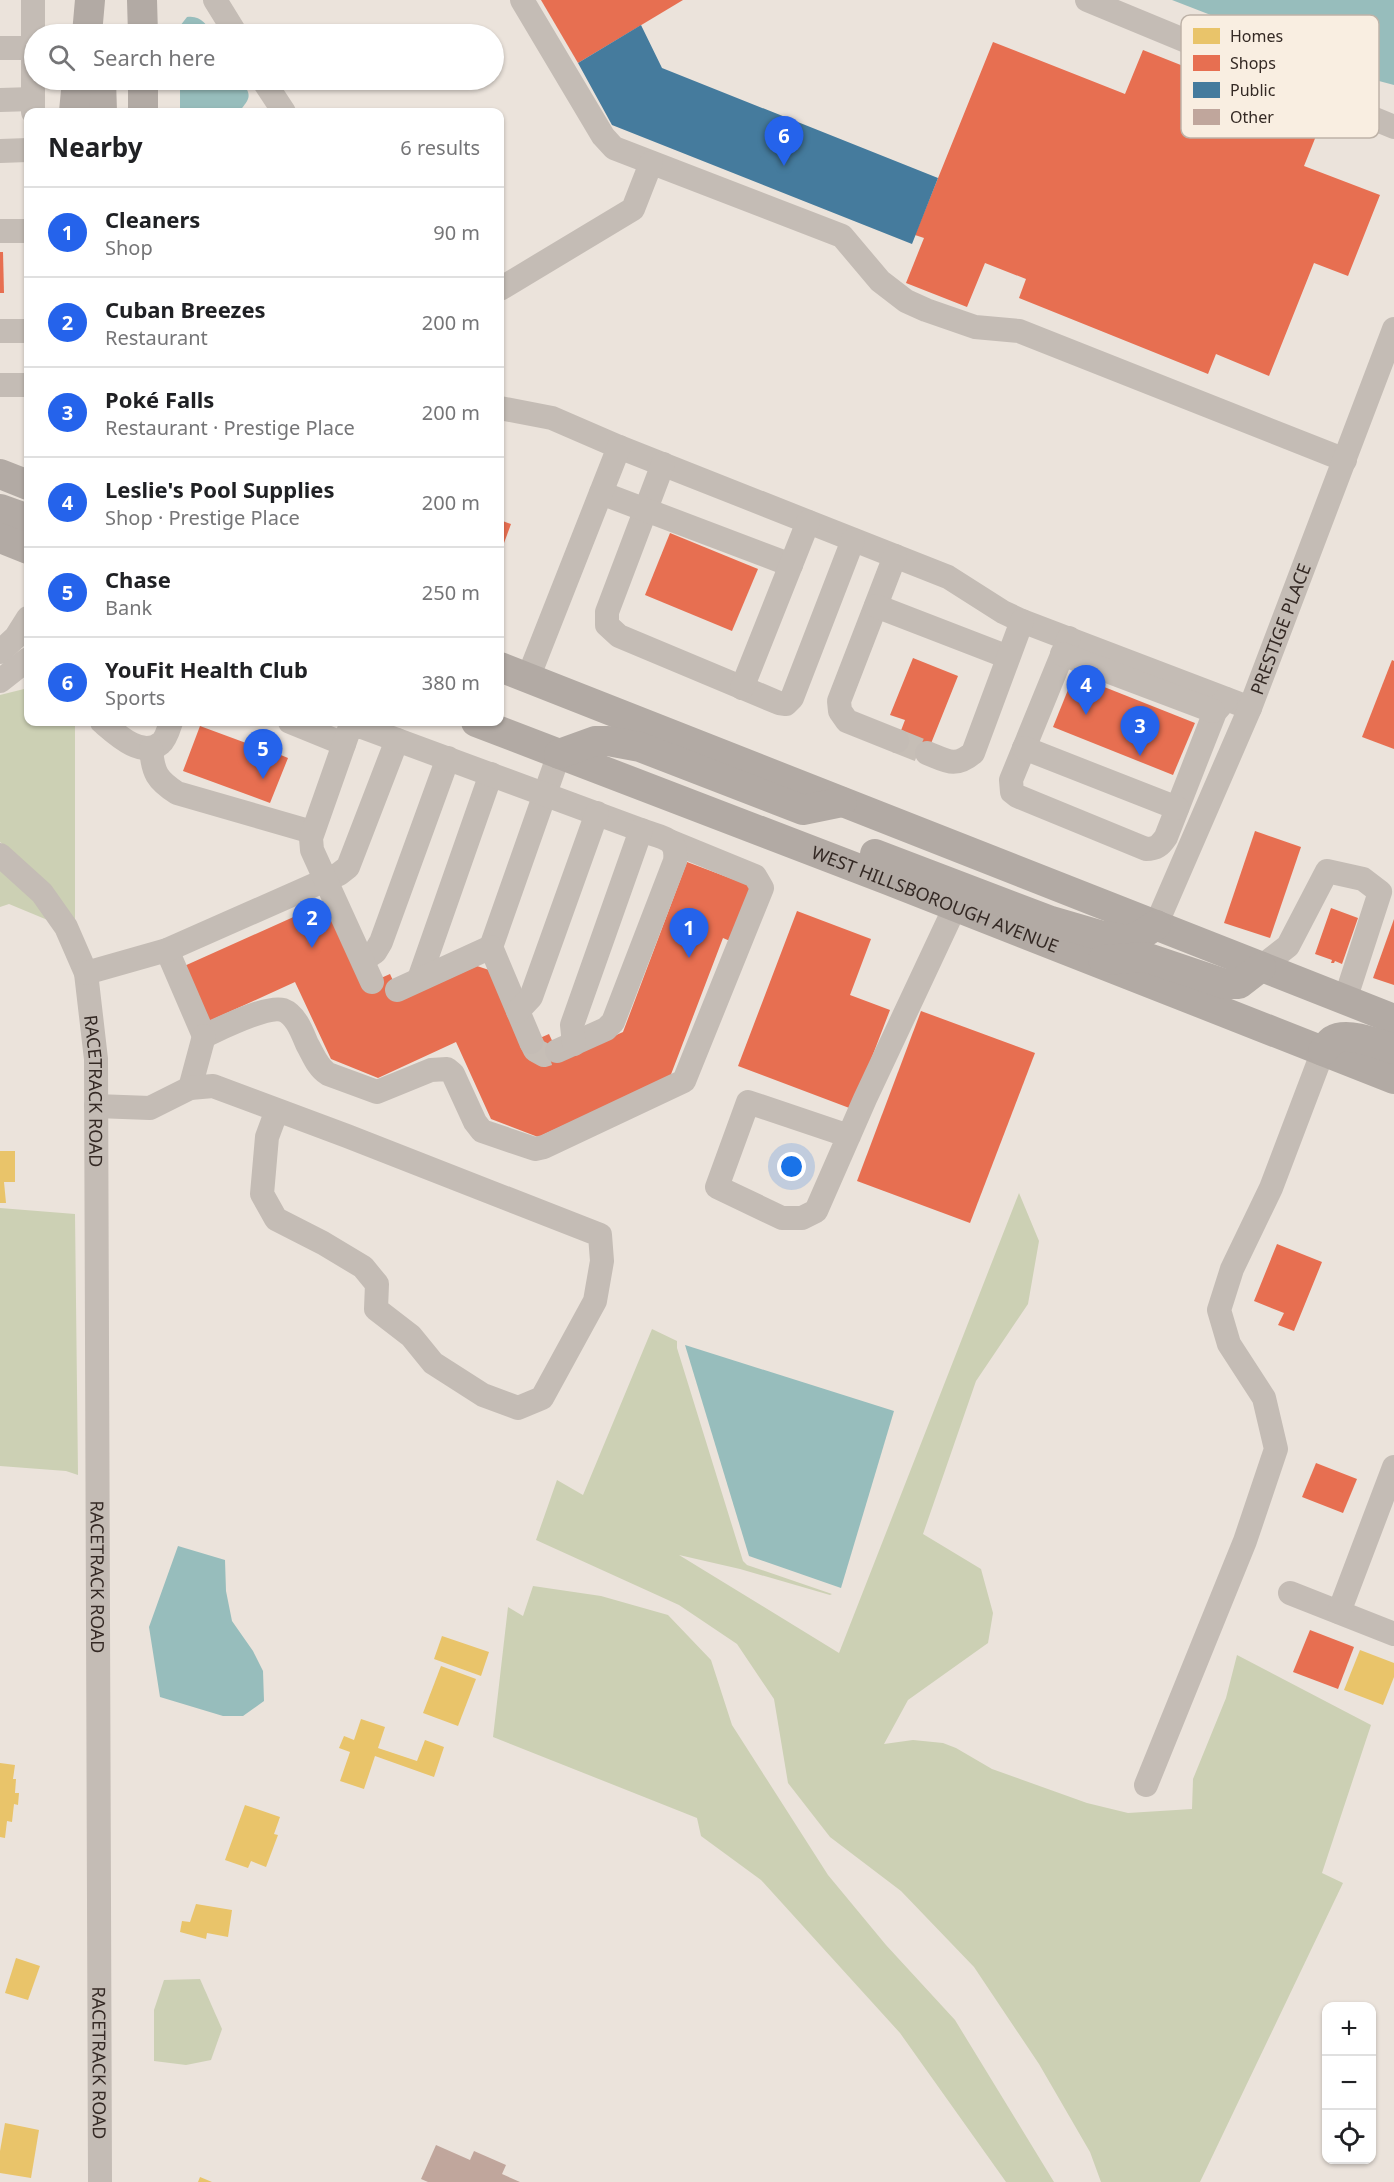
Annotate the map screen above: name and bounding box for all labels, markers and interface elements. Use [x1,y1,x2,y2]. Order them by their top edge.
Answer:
legend [1181,15,1379,138]
search box [24,24,504,90]
text: Homes [1230,25,1283,47]
icon: search [45,41,78,74]
text: Search here [93,42,215,72]
text: Shops [1230,52,1276,74]
text: Public [1230,79,1276,101]
text: Other [1230,106,1274,128]
pin: 6 [764,116,804,166]
text: Nearby [48,129,143,165]
text: 6 results [400,134,480,161]
text: Cleaners [105,204,200,234]
text: 1 [62,219,73,246]
text: 90 m [433,219,480,246]
text: Shop [105,234,153,261]
text: Cuban Breezes [105,294,266,324]
text: 2 [62,309,73,336]
text: 200 m [422,309,480,336]
text: Restaurant [105,324,208,351]
text: Poké Falls [105,384,214,414]
text: 3 [62,399,73,426]
text: 200 m [422,399,480,426]
text: Restaurant · Prestige Place [105,414,355,441]
text: Leslie's Pool Supplies [105,474,334,504]
text: 4 [62,489,73,516]
text: 200 m [422,489,480,516]
text: Shop · Prestige Place [105,504,300,531]
street label: PRESTIGE PLACE [1244,560,1316,698]
text: Chase [105,564,171,594]
text: 5 [62,579,73,606]
text: 250 m [422,579,480,606]
text: Bank [105,594,152,621]
text: YouFit Health Club [105,654,308,684]
pin: 4 [1066,666,1106,715]
text: 6 [62,669,73,696]
text: 380 m [422,669,480,696]
text: Sports [105,684,165,711]
pin: 3 [1120,706,1160,756]
pin: 5 [244,730,282,779]
street label: WEST HILLSBOROUGH AVENUE [808,840,1062,958]
pin: 2 [292,898,332,948]
pin: 1 [670,908,708,958]
street label: RACETRACK ROAD [79,1013,108,1168]
your location [777,1152,806,1181]
street label: RACETRACK ROAD [86,1500,110,1654]
street label: RACETRACK ROAD [87,1986,112,2140]
map controls [1322,2002,1376,2164]
button: + [1322,2002,1376,2056]
button: − [1322,2056,1376,2110]
button: locate [1322,2110,1376,2164]

